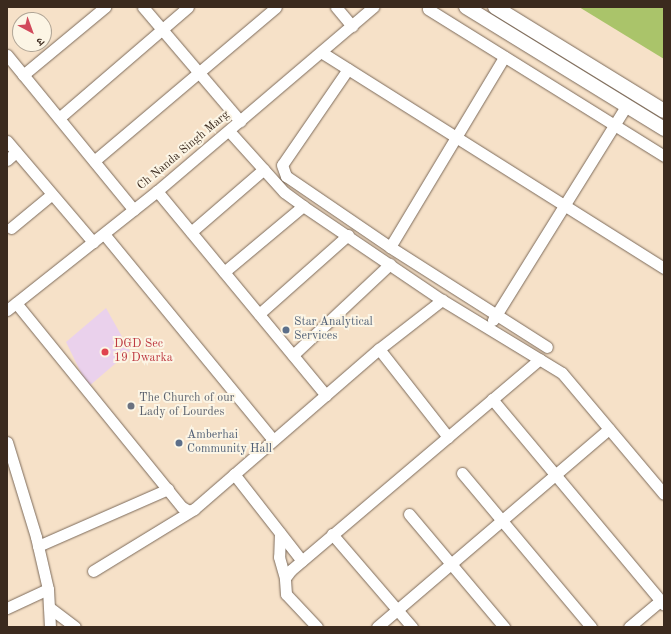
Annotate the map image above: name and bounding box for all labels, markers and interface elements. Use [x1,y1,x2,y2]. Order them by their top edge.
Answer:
north arrow [12,12,52,52]
text: उ [34,35,45,47]
street label: Ch Nanda Singh Marg [135,108,233,194]
place label: Star Analytical Services [294,316,373,344]
marker: Star Analytical Services [281,325,291,335]
place label: DGD Sec 19 Dwarka [114,338,173,366]
marker: DGD Sec 19 Dwarka [99,346,111,358]
place label: The Church of our Lady of Lourdes [139,392,235,420]
marker: The Church of our Lady of Lourdes [126,401,136,411]
place label: Amberhai Community Hall [187,429,272,457]
marker: Amberhai Community Hall [174,438,184,448]

